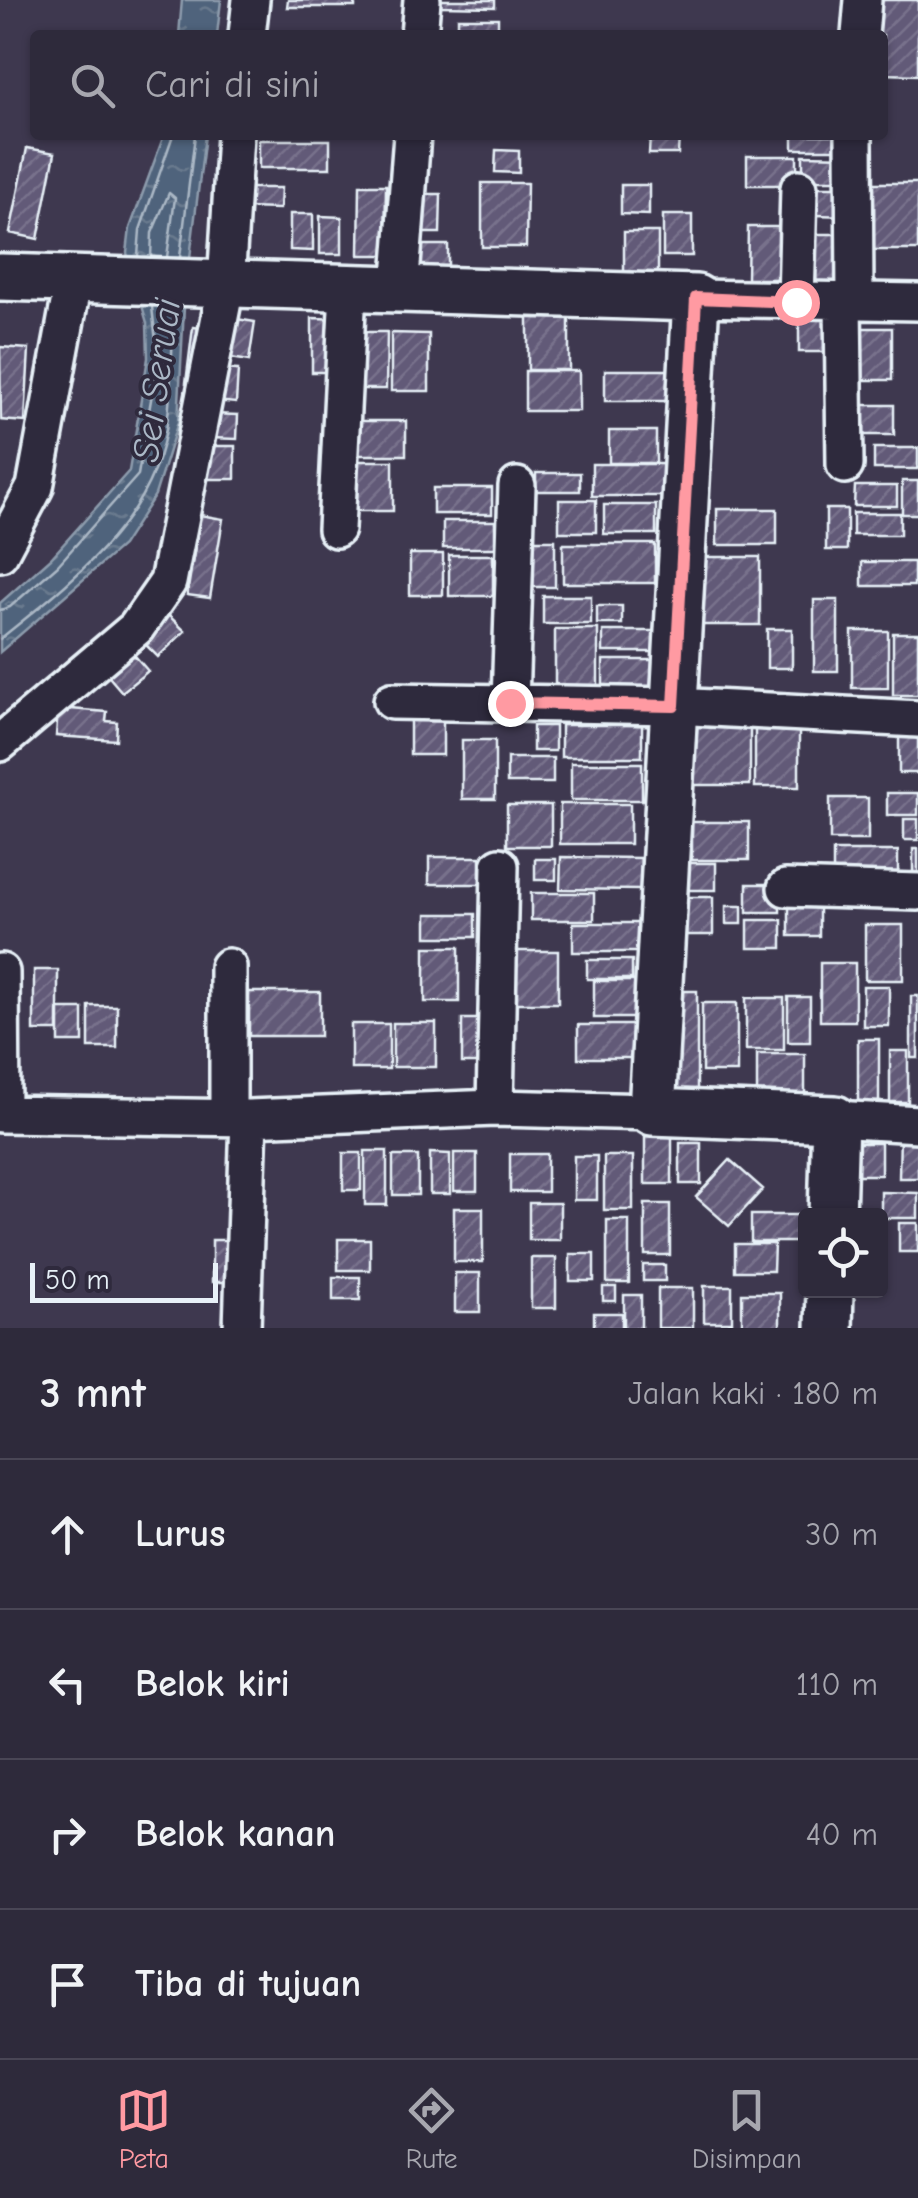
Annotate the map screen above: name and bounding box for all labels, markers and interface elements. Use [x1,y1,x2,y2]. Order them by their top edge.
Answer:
search box [30,30,888,140]
icon: search [65,58,120,113]
text: Cari di sini [145,63,320,107]
route start [774,280,820,326]
water label: Sei Seruai [124,295,190,465]
route end [488,681,534,727]
map controls [798,1208,888,1298]
button: locate [798,1208,888,1298]
scale bar [30,1258,218,1302]
text: 50 m [45,1264,110,1296]
text: 3 mnt [40,1369,146,1418]
text: Jalan kaki · 180 m [628,1375,878,1412]
icon: ahead [40,1507,95,1562]
text: Lurus [135,1512,225,1556]
text: 30 m [805,1516,878,1553]
icon: left [40,1657,95,1712]
text: Belok kiri [135,1662,290,1706]
text: 110 m [796,1666,878,1703]
icon: right [40,1807,95,1862]
text: Belok kanan [135,1812,335,1856]
text: 40 m [806,1816,878,1853]
icon: arrive [40,1957,95,2012]
text: Tiba di tujuan [135,1962,361,2006]
tab: Peta [116,2083,171,2175]
tab: Rute [404,2083,459,2175]
tab: Disimpan [692,2083,802,2175]

